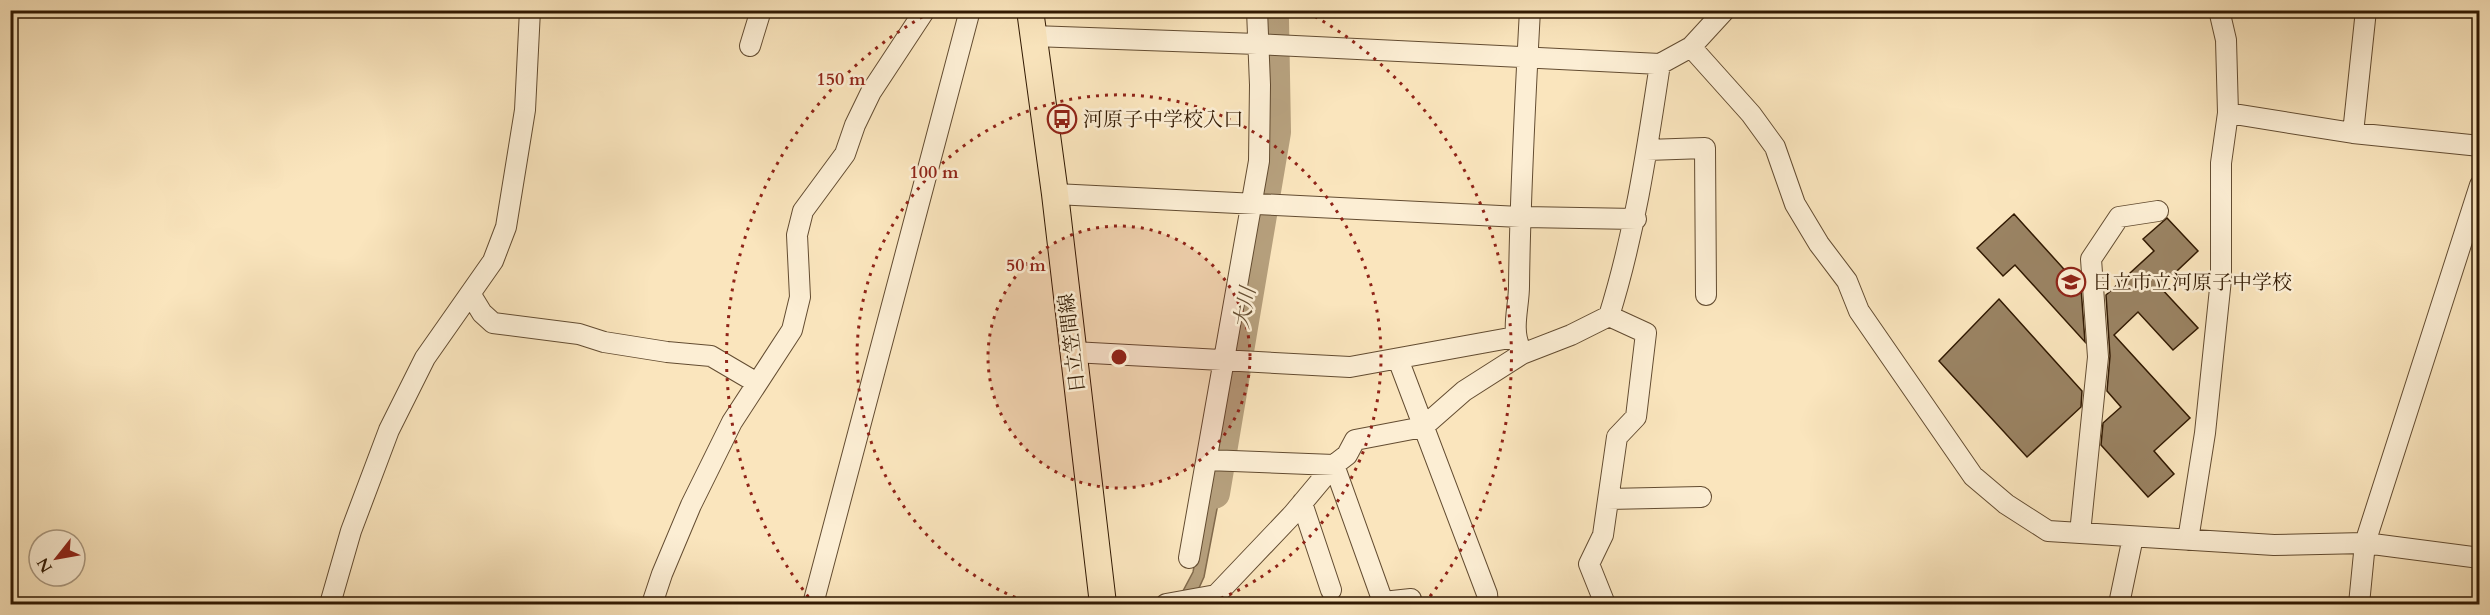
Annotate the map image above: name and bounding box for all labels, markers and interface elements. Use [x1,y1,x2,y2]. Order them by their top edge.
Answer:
text: 150 m [816,67,866,92]
bus stop icon: 河原子中学校入口 [1046,103,1078,135]
place label: 河原子中学校入口 [1083,106,1243,133]
text: 100 m [909,160,959,185]
text: 50 m [1006,253,1046,278]
school or university icon: 日立市立河原子中学校 [2055,266,2087,298]
place label: 日立市立河原子中学校 [2092,269,2292,296]
water label: 大川 [1227,283,1263,331]
street label: 日立笠間線 [1053,292,1091,394]
centre of rings [1109,347,1129,367]
north arrow [27,528,87,588]
text: N [32,553,58,577]

